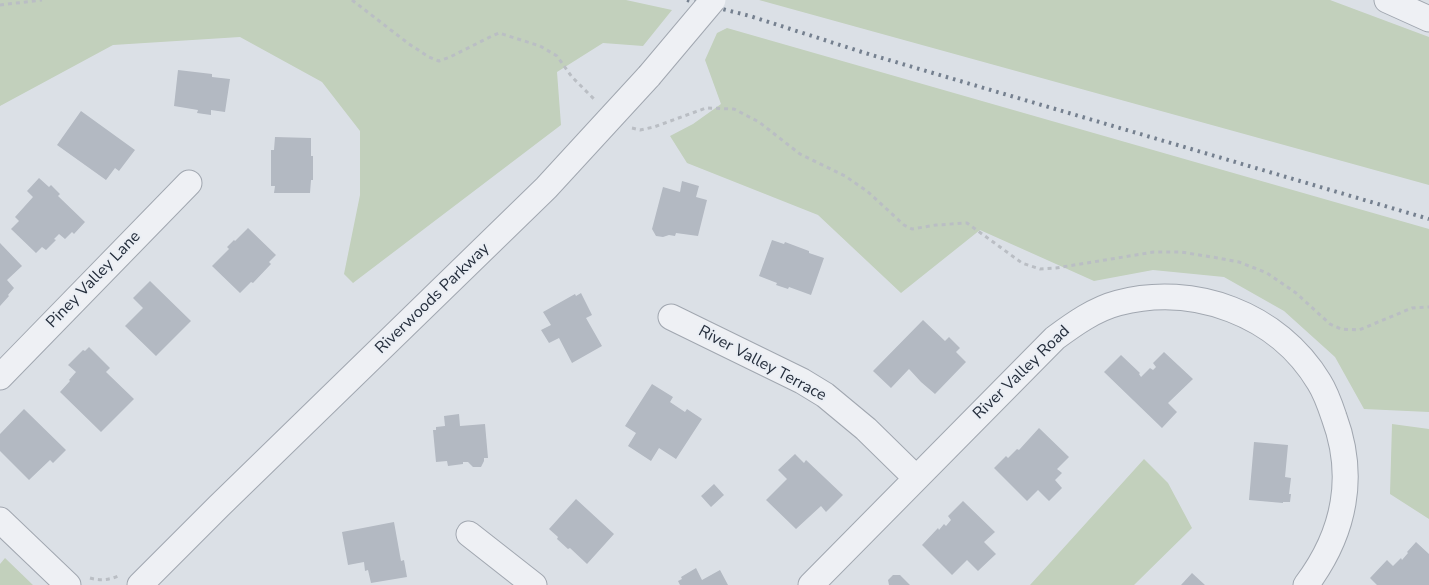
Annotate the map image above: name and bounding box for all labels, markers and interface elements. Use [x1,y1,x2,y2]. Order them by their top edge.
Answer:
street label: Piney Valley Lane [43,228,145,332]
street label: Riverwoods Parkway [372,240,494,358]
street label: River Valley Terrace [695,322,829,406]
street label: River Valley Road [970,322,1074,424]

